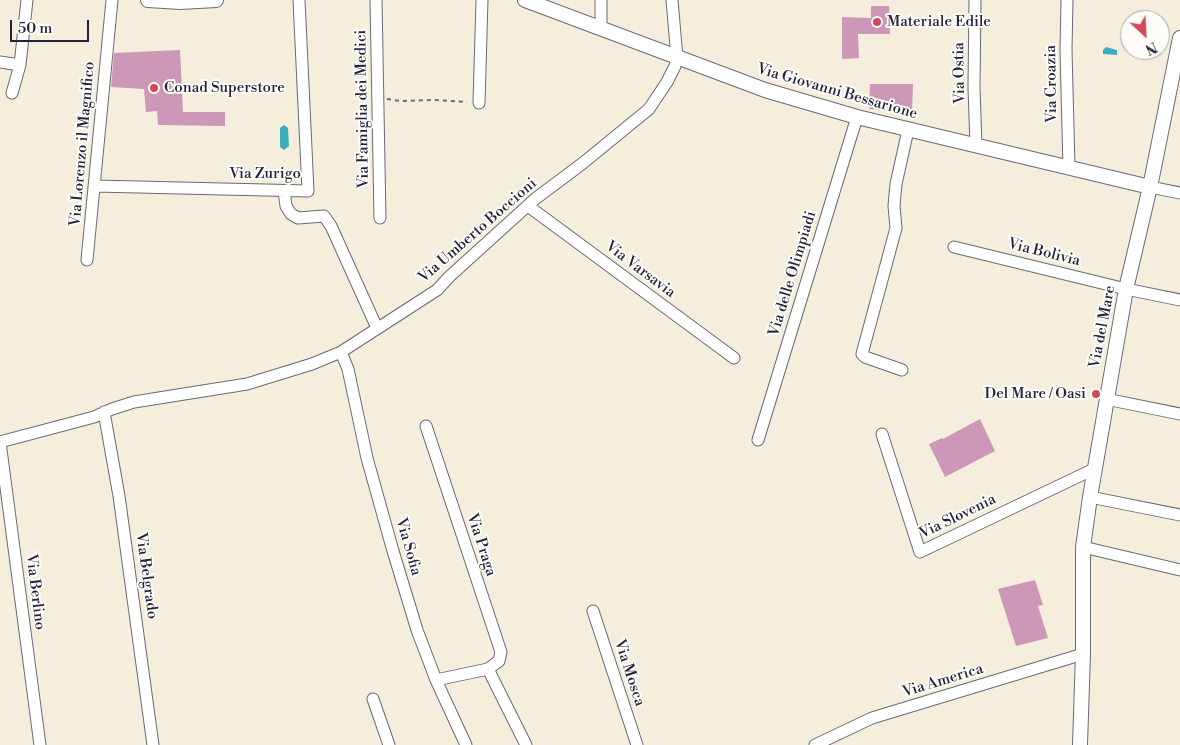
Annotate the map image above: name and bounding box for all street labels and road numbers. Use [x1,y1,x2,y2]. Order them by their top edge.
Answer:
street label: Via Famiglia dei Medici [353,29,373,189]
street label: Via Ostia [950,42,970,104]
street label: Via Croazia [1042,45,1062,123]
street label: Via Giovanni Bessarione [755,60,919,124]
street label: Via Lorenzo il Magnifico [67,61,99,227]
street label: Via Zurigo [229,165,301,183]
street label: Via Umberto Boccioni [415,175,541,287]
street label: Via delle Olimpiadi [765,209,821,339]
street label: Via Bolivia [1006,235,1082,271]
street label: Via Varsavia [601,238,679,302]
street label: Via del Mare [1086,284,1120,370]
street label: Via Slovenia [917,491,999,543]
street label: Via Praga [462,511,500,579]
street label: Via Sofia [391,516,425,578]
street label: Via Belgrado [131,532,161,620]
street label: Via Berlino [21,553,49,631]
street label: Via Mosca [610,637,648,709]
street label: Via America [900,660,986,702]

